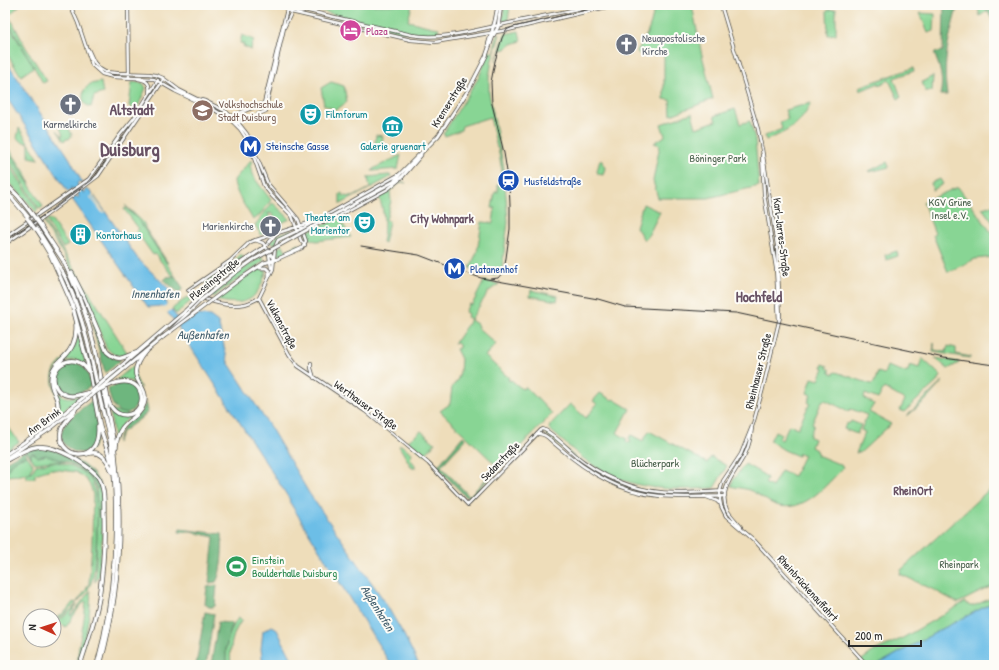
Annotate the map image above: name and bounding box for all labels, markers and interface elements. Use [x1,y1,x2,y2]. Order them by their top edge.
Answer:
hotel icon: Plaza [338,18,364,44]
place label: Plaza [366,24,388,38]
church icon: Neuapostolische Kirche [613,31,639,57]
place label: Neuapostolische Kirche [642,31,706,58]
street label: Kremerstraße [428,74,470,130]
church icon: Karmelkirche [57,91,83,117]
school or university icon: Volkshochschule Stadt Duisburg [189,97,215,123]
place label: Volkshochschule Stadt Duisburg [218,97,284,124]
district label: Altstadt [110,99,155,120]
theatre icon: Filmforum [297,101,323,127]
place label: Filmforum [325,107,368,121]
museum icon: Galerie gruenart [380,113,406,139]
place label: Karmelkirche [43,117,97,131]
metro station icon: Steinsche Gasse [237,133,263,159]
district label: Duisburg [100,136,160,163]
place label: Steinsche Gasse [266,139,330,153]
place label: Galerie gruenart [360,139,426,153]
park label: Böninger Park [690,151,747,165]
station icon: Musfeldstraße [495,168,521,194]
place label: Musfeldstraße [524,174,582,188]
park label: KGV Grüne Insel e.V. [928,195,972,222]
street label: Karl-Jarres-Straße [770,197,794,278]
place label: Theater am Marientor [305,210,351,237]
theatre icon: Theater am Marientor [352,210,378,236]
district label: City Wohnpark [410,210,474,228]
church icon: Marienkirche [257,213,283,239]
place label: Marienkirche [203,219,255,233]
building icon: Kontorhaus [68,222,94,248]
place label: Kontorhaus [96,228,141,242]
street label: Plessingstraße [186,254,242,303]
metro station icon: Platanenhof [442,256,468,282]
place label: Platanenhof [470,262,518,276]
water label: Innenhafen [131,285,181,302]
district label: Hochfeld [736,286,782,307]
street label: Vulkanstraße [263,297,301,352]
water label: Außenhafen [177,326,230,343]
street label: Rheinhauser Straße [742,331,774,410]
street label: Werthauser Straße [331,377,401,433]
street label: Am Brink [25,404,64,438]
street label: Sedanstraße [478,438,523,484]
park label: Blücherpark [631,456,680,470]
district label: RheinOrt [894,482,933,499]
street label: Rheinbrückenauffahrt [775,552,842,624]
sports icon: Einstein Boulderhalle Duisburg [224,553,250,579]
place label: Einstein Boulderhalle Duisburg [252,553,337,580]
park label: Rheinpark [939,557,979,571]
water label: Außenhafen [357,582,400,636]
north arrow [22,608,62,648]
scale bar [849,622,921,648]
text: N [25,624,39,631]
text: 200 m [855,627,882,644]

